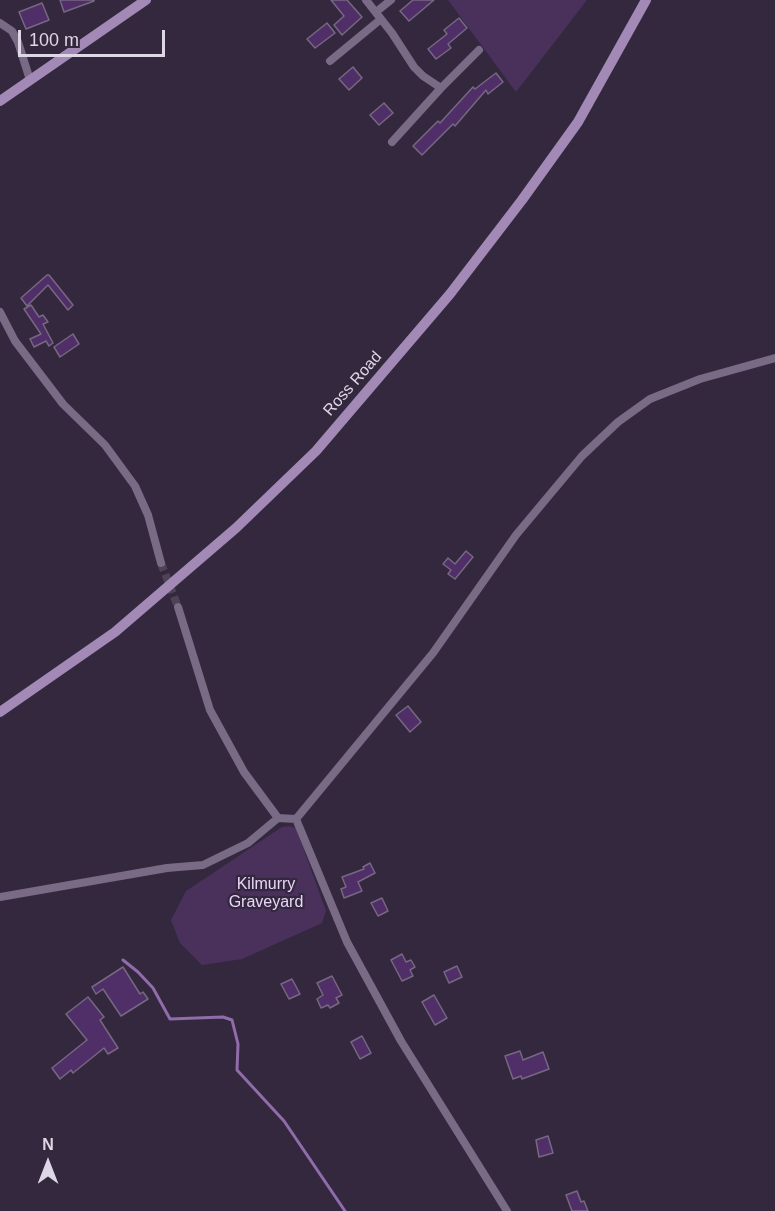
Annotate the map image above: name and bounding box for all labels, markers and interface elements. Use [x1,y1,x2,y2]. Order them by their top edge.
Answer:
scale bar [21,18,168,56]
text: 100 m [29,30,79,50]
street label: Ross Road [320,348,386,420]
park label: Kilmurry Graveyard [229,875,303,913]
north arrow [18,1133,78,1193]
text: N [42,1136,54,1153]

